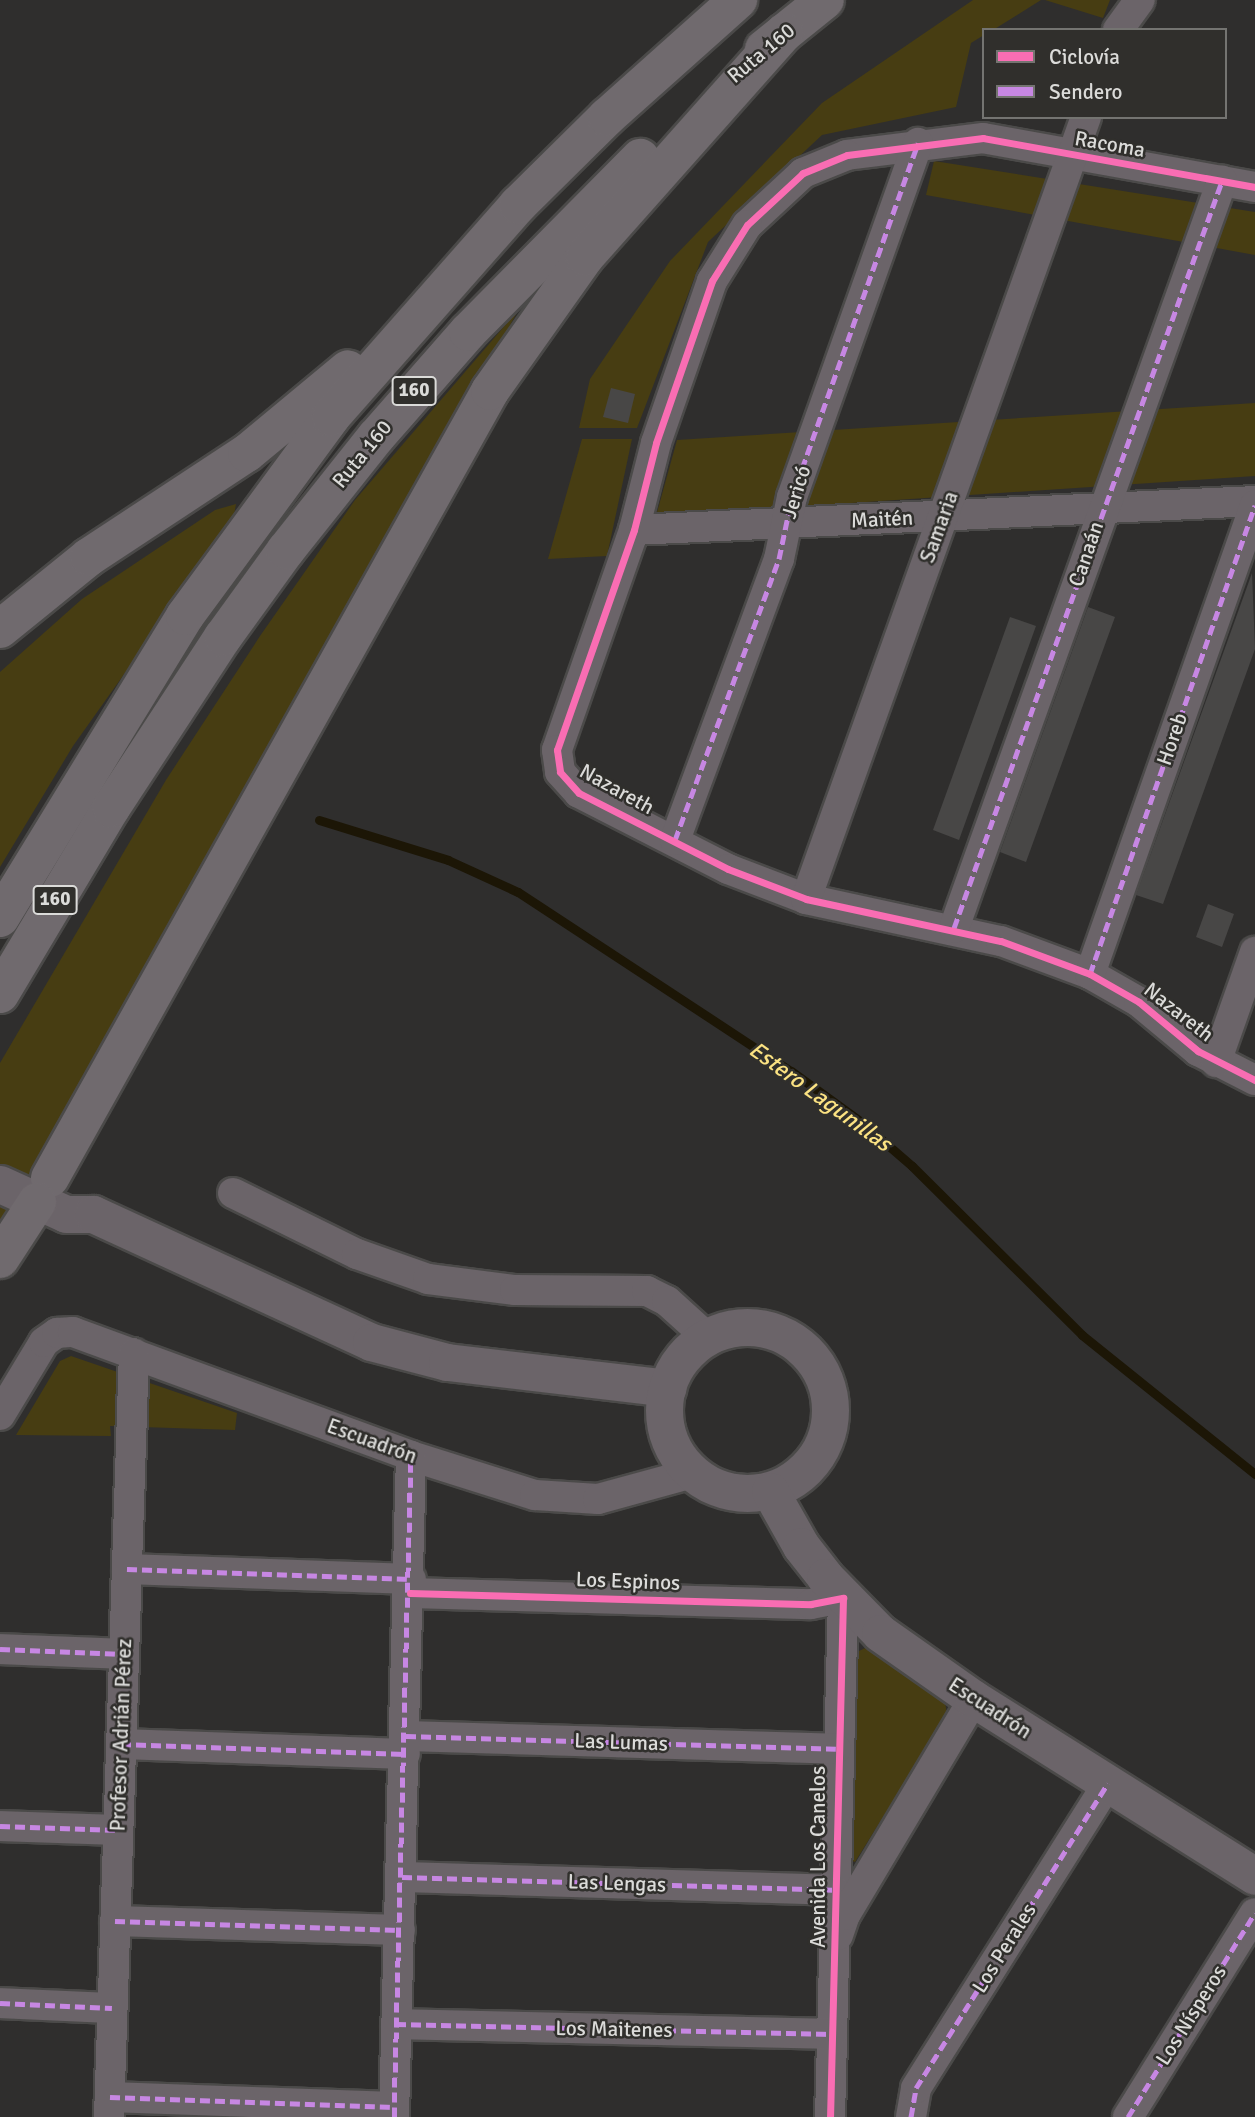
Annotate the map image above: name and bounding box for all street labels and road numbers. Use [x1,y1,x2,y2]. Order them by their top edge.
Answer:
street label: Ruta 160 [722,18,800,88]
street label: Racoma [1073,125,1147,163]
road number: 160 [391,376,437,406]
street label: Ruta 160 [327,415,397,493]
street label: Jericó [776,462,816,522]
street label: Samaria [914,488,964,566]
street label: Maitén [850,505,914,533]
street label: Canaán [1063,518,1109,590]
street label: Horeb [1151,709,1193,769]
street label: Nazareth [575,758,659,820]
road number: 160 [32,885,78,916]
street label: Nazareth [1139,977,1219,1047]
street label: Escuadrón [324,1413,420,1469]
street label: Los Espinos [575,1567,681,1595]
street label: Profesor Adrián Pérez [105,1638,137,1832]
street label: Escuadrón [944,1672,1036,1744]
street label: Las Lumas [574,1728,668,1756]
street label: Avenida Los Canelos [805,1766,831,1948]
street label: Las Lengas [567,1869,667,1897]
street label: Los Perales [967,1899,1041,1997]
street label: Los Nísperos [1150,1960,1232,2070]
street label: Los Maitenes [555,2015,673,2043]

